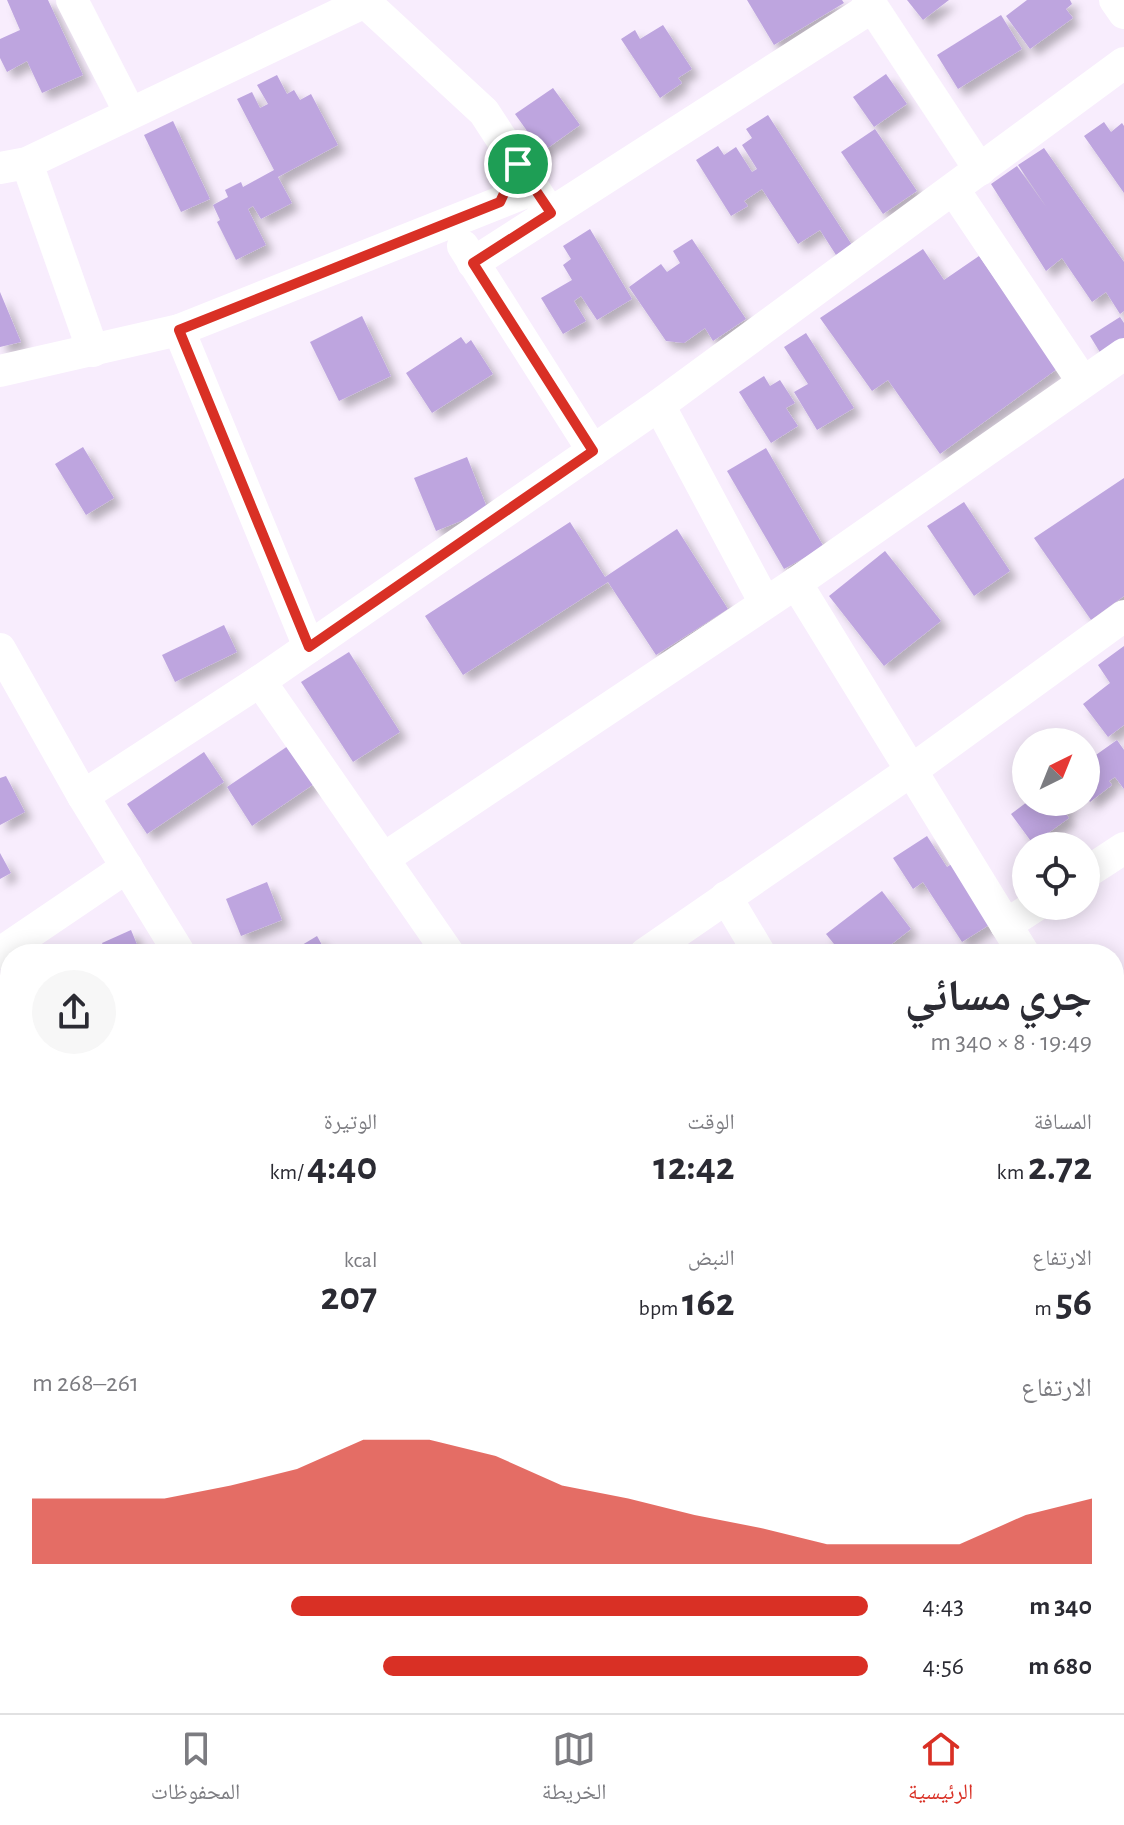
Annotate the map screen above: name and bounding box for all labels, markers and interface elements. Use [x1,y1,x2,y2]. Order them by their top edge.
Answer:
pin [484,130,552,198]
icon: arrive [496,142,540,186]
north arrow [1012,728,1100,816]
map controls [1012,728,1100,920]
button: locate [1012,832,1100,920]
button: share [32,970,116,1054]
text: جري مسائي [905,975,1092,1019]
text: 19:49 · 8 × 340 m [930,1029,1092,1055]
text: الوتيرة [324,1111,377,1133]
text: الوقت [687,1111,735,1133]
text: المسافة [1034,1111,1092,1133]
text: 4:40 [307,1147,377,1187]
text: 12:42 [653,1147,735,1187]
text: 2.72 [1028,1147,1092,1187]
text: /km [270,1161,307,1183]
text: km [997,1161,1028,1183]
text: النبض [688,1247,735,1269]
text: الارتفاع [1032,1247,1092,1269]
text: kcal [344,1249,377,1271]
text: 207 [320,1277,377,1317]
text: 162 [682,1283,735,1323]
text: 56 [1055,1283,1092,1323]
text: bpm [639,1297,682,1319]
text: m [1034,1297,1055,1319]
text: 261–268 m [32,1370,139,1396]
text: الارتفاع [1021,1375,1092,1401]
text: 4:43 [922,1593,964,1619]
text: 340 m [1029,1593,1092,1619]
text: 4:56 [922,1653,964,1679]
text: 680 m [1028,1653,1092,1679]
tab: المحفوظات [151,1727,240,1813]
tab: الخريطة [542,1727,607,1813]
tab: الرئيسية [908,1727,973,1813]

